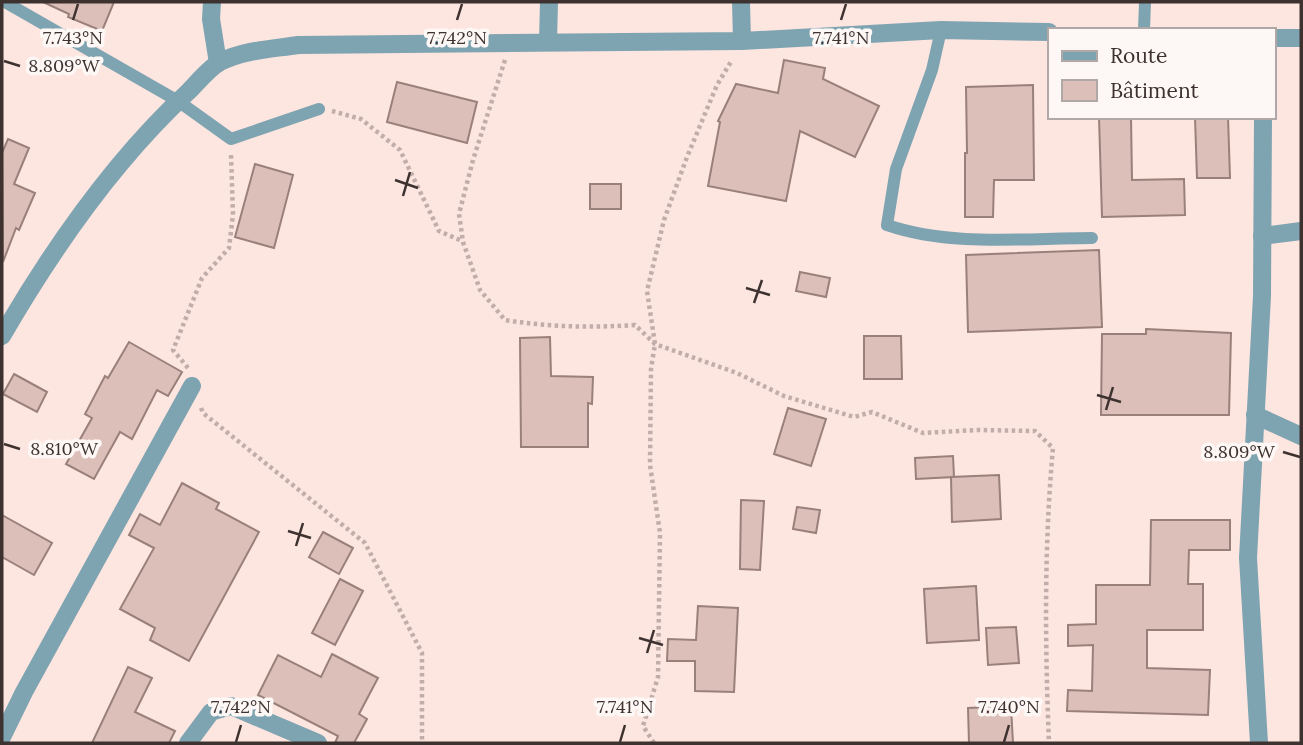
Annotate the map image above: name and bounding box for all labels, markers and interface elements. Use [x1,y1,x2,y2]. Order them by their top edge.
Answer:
text: 7.743°N [43,26,103,49]
text: 7.742°N [427,26,487,49]
text: 7.741°N [813,26,869,49]
legend [1048,28,1275,119]
text: Route [1110,42,1167,69]
text: 8.809°W [28,54,101,77]
text: Bâtiment [1110,77,1199,104]
text: 8.810°W [30,437,99,460]
text: 8.809°W [1203,440,1276,463]
text: 7.742°N [211,695,271,718]
text: 7.741°N [597,695,653,718]
text: 7.740°N [978,695,1040,718]

